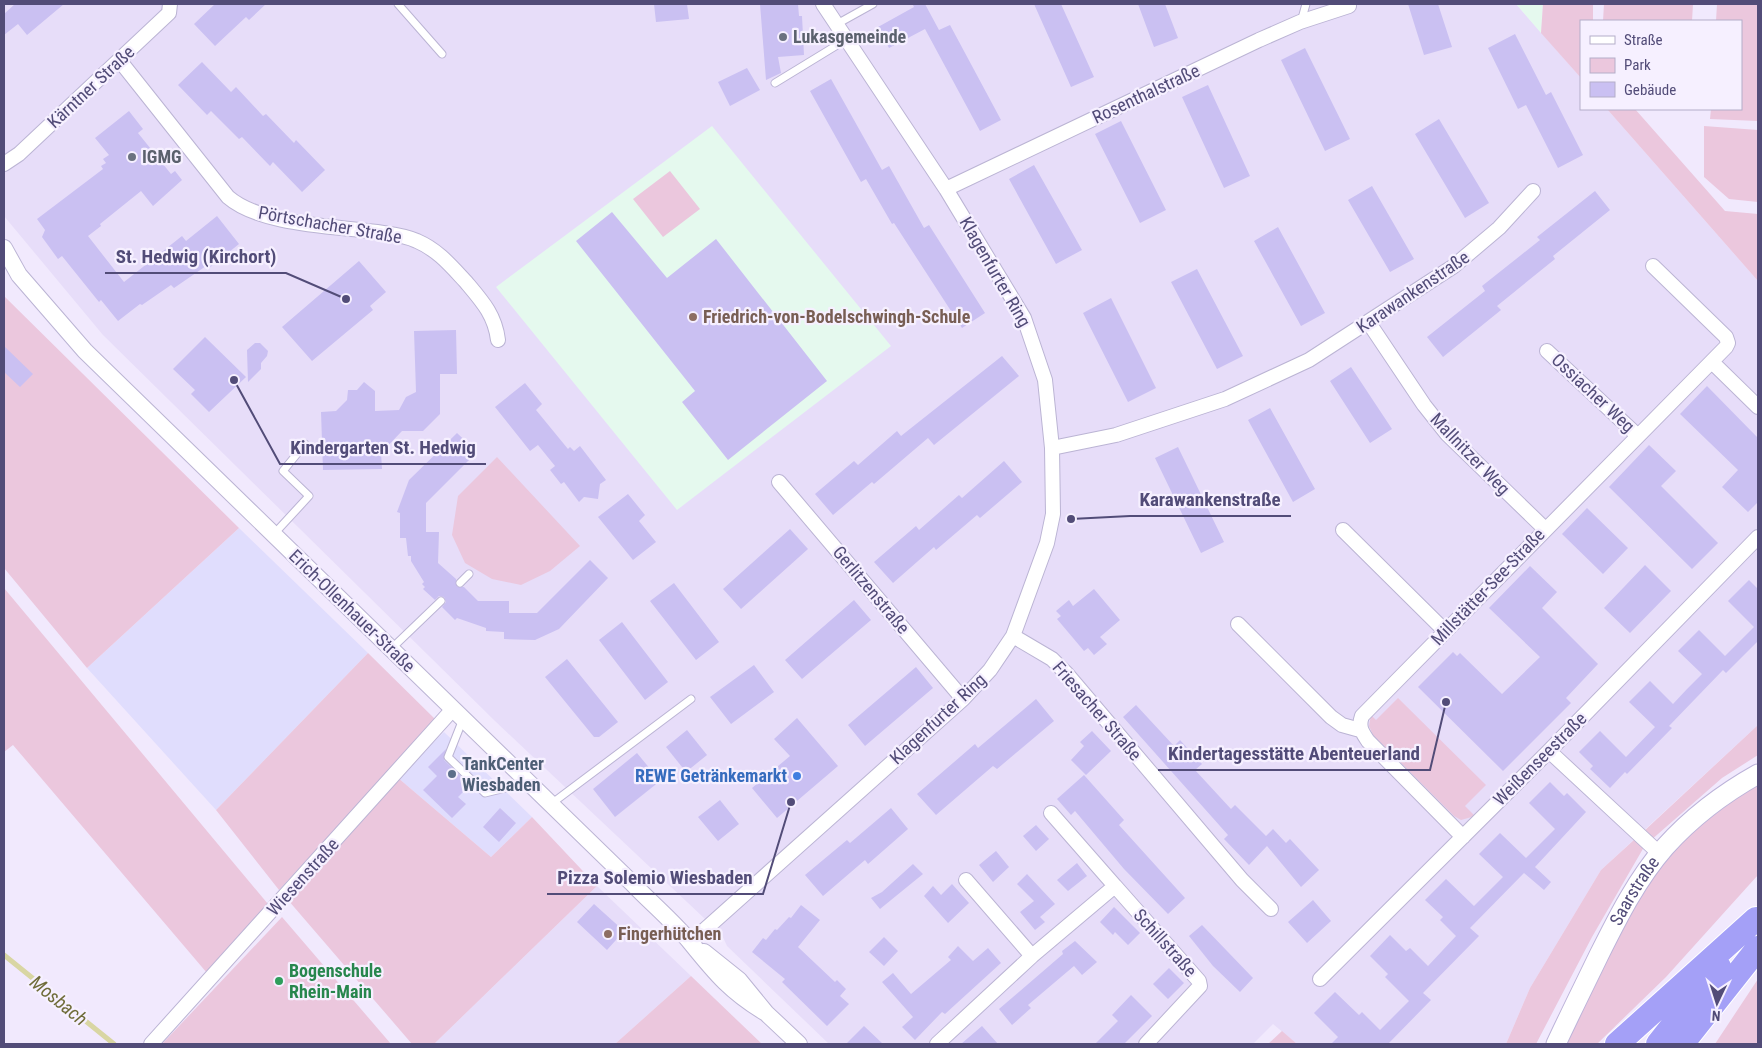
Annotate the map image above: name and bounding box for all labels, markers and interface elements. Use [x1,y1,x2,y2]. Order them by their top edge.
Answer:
legend [1580,20,1742,110]
place label: Lukasgemeinde [793,26,907,47]
marker: Lukasgemeinde [777,31,789,43]
text: Straße [1624,31,1663,49]
street label: Kärntner Straße [43,41,138,132]
text: Park [1624,56,1651,74]
street label: Rosenthalstraße [1089,60,1203,128]
text: Gebäude [1624,81,1676,99]
place label: IGMG [142,146,182,167]
marker: IGMG [126,151,138,163]
street label: Pörtschacher Straße [257,202,403,247]
street label: Klagenfurter Ring [955,213,1035,331]
callout: St. Hedwig (Kirchort) [105,239,286,273]
text: St. Hedwig (Kirchort) [116,245,276,268]
street label: Karawankenstraße [1352,246,1473,337]
place label: Friedrich-von-Bodelschwingh-Schule [703,306,971,327]
marker: Friedrich-von-Bodelschwingh-Schule [687,311,699,323]
street label: Ossiacher Weg [1547,349,1639,436]
street label: Mallnitzer Weg [1426,409,1514,499]
callout: Kindergarten St. Hedwig [280,430,486,464]
text: Kindergarten St. Hedwig [290,436,476,459]
callout: Karawankenstraße [1130,482,1291,516]
text: Karawankenstraße [1139,488,1281,511]
street label: Millstätter-See-Straße [1427,524,1549,649]
street label: Gerlitzenstraße [829,541,914,638]
street label: Erich-Ollenhauer-Straße [285,545,420,676]
street label: Friesacher Straße [1049,657,1146,765]
street label: Klagenfurter Ring [885,669,990,768]
street label: Weißenseestraße [1489,708,1590,809]
callout: Kindertagesstätte Abenteuerland [1158,736,1430,770]
text: Kindertagesstätte Abenteuerland [1168,742,1420,765]
place label: TankCenter Wiesbaden [462,753,544,795]
place label: REWE Getränkemarkt [635,765,787,786]
marker: TankCenter Wiesbaden [446,768,458,780]
marker: REWE Getränkemarkt [791,770,803,782]
street label: Wiesenstraße [262,834,343,920]
street label: Saarstraße [1605,852,1663,929]
callout: Pizza Solemio Wiesbaden [547,860,763,894]
text: Pizza Solemio Wiesbaden [557,866,753,889]
street label: Schillstraße [1130,904,1201,981]
place label: Fingerhütchen [618,923,721,944]
marker: Fingerhütchen [602,928,614,940]
place label: Bogenschule Rhein-Main [289,960,382,1002]
water label: Mosbach [25,970,92,1030]
marker: Bogenschule Rhein-Main [273,975,285,987]
north arrow [1692,978,1742,1028]
text: N [1711,1008,1721,1024]

